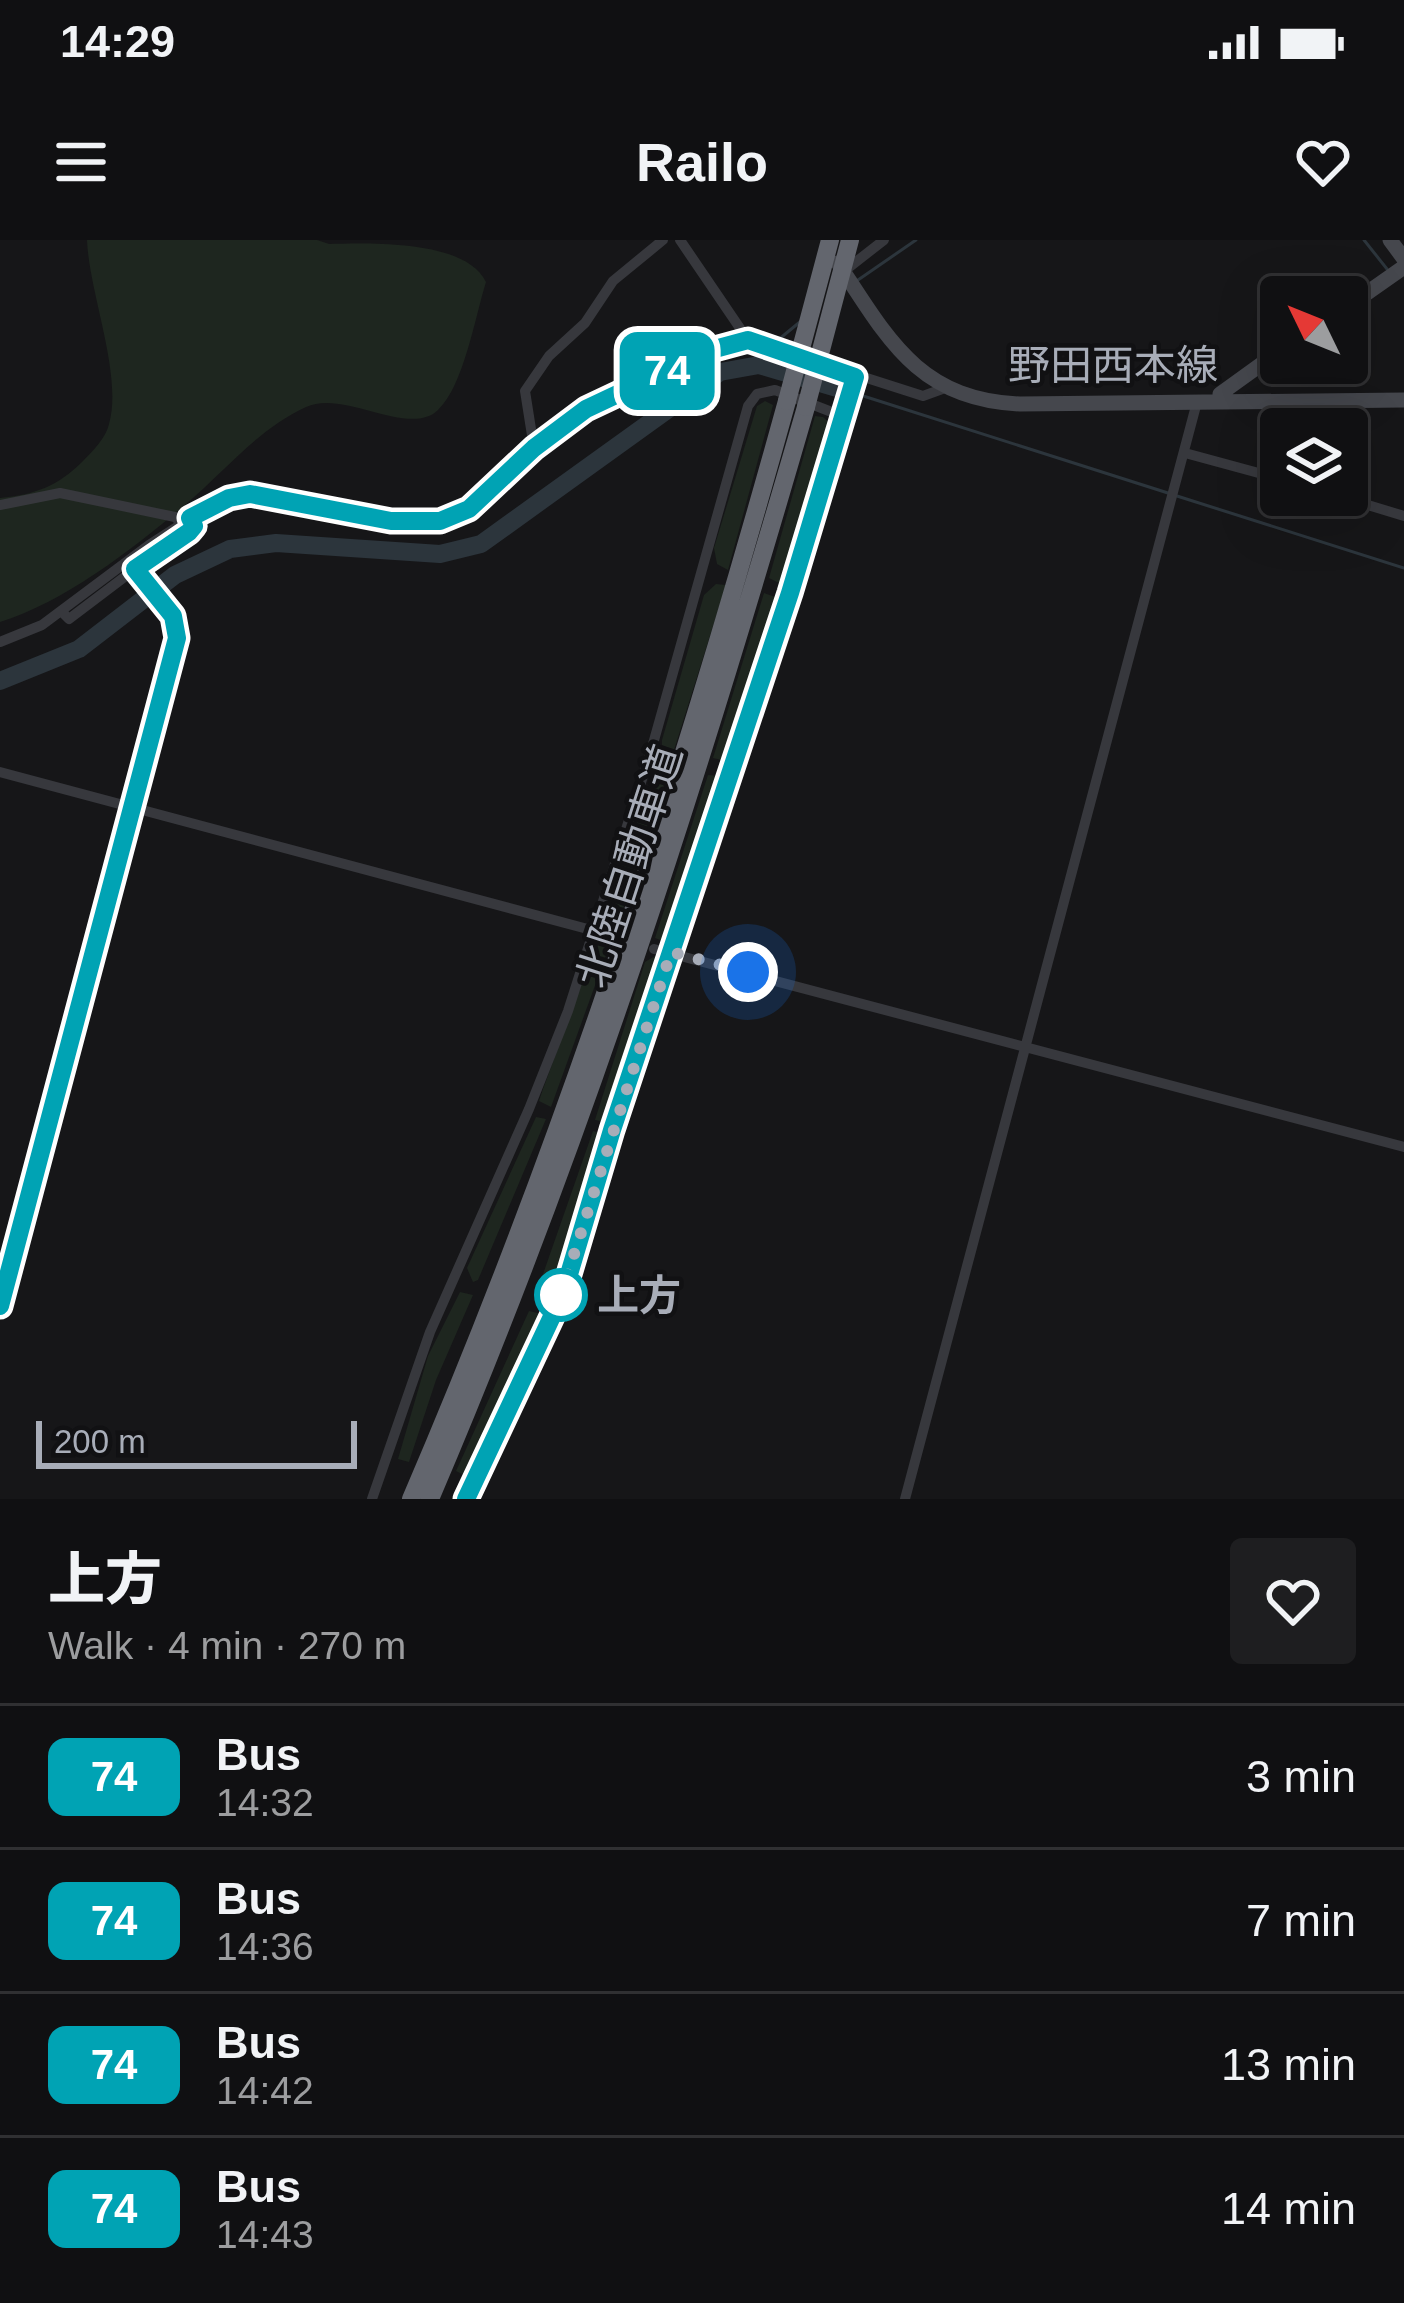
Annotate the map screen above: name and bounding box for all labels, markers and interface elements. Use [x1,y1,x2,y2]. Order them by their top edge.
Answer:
text: 14:29 [60,16,175,67]
icon: menu [48,129,114,195]
icon: heart [1290,129,1356,195]
text: Railo [636,132,768,192]
north arrow [1260,276,1368,384]
map controls [1260,276,1368,516]
line badge: 74 [613,332,721,410]
street label: 野田西本線 [1008,342,1218,389]
text: 74 [644,347,690,394]
button: layers [1260,408,1368,516]
street label: 北陸自動車道 [568,739,691,993]
your location [718,942,778,1002]
marker: 上方 [536,1270,586,1320]
place label: 上方 [597,1272,681,1319]
scale bar [36,1415,357,1468]
text: 200 m [54,1423,146,1460]
button: heart [1230,1538,1356,1664]
text: 上方 [48,1547,162,1611]
text: Walk · 4 min · 270 m [48,1624,406,1667]
text: Bus [216,1729,301,1780]
text: 3 min [1246,1751,1356,1802]
text: 74 [91,1753,137,1800]
text: 14:32 [216,1781,314,1824]
text: Bus [216,1873,301,1924]
text: 7 min [1246,1895,1356,1946]
text: 74 [91,1897,137,1944]
text: 14:36 [216,1925,314,1968]
text: Bus [216,2017,301,2068]
text: 13 min [1221,2039,1356,2090]
text: 74 [91,2041,137,2088]
text: 14:42 [216,2069,314,2112]
text: Bus [216,2161,301,2212]
text: 14 min [1221,2183,1356,2234]
text: 74 [91,2185,137,2232]
text: 14:43 [216,2213,314,2256]

